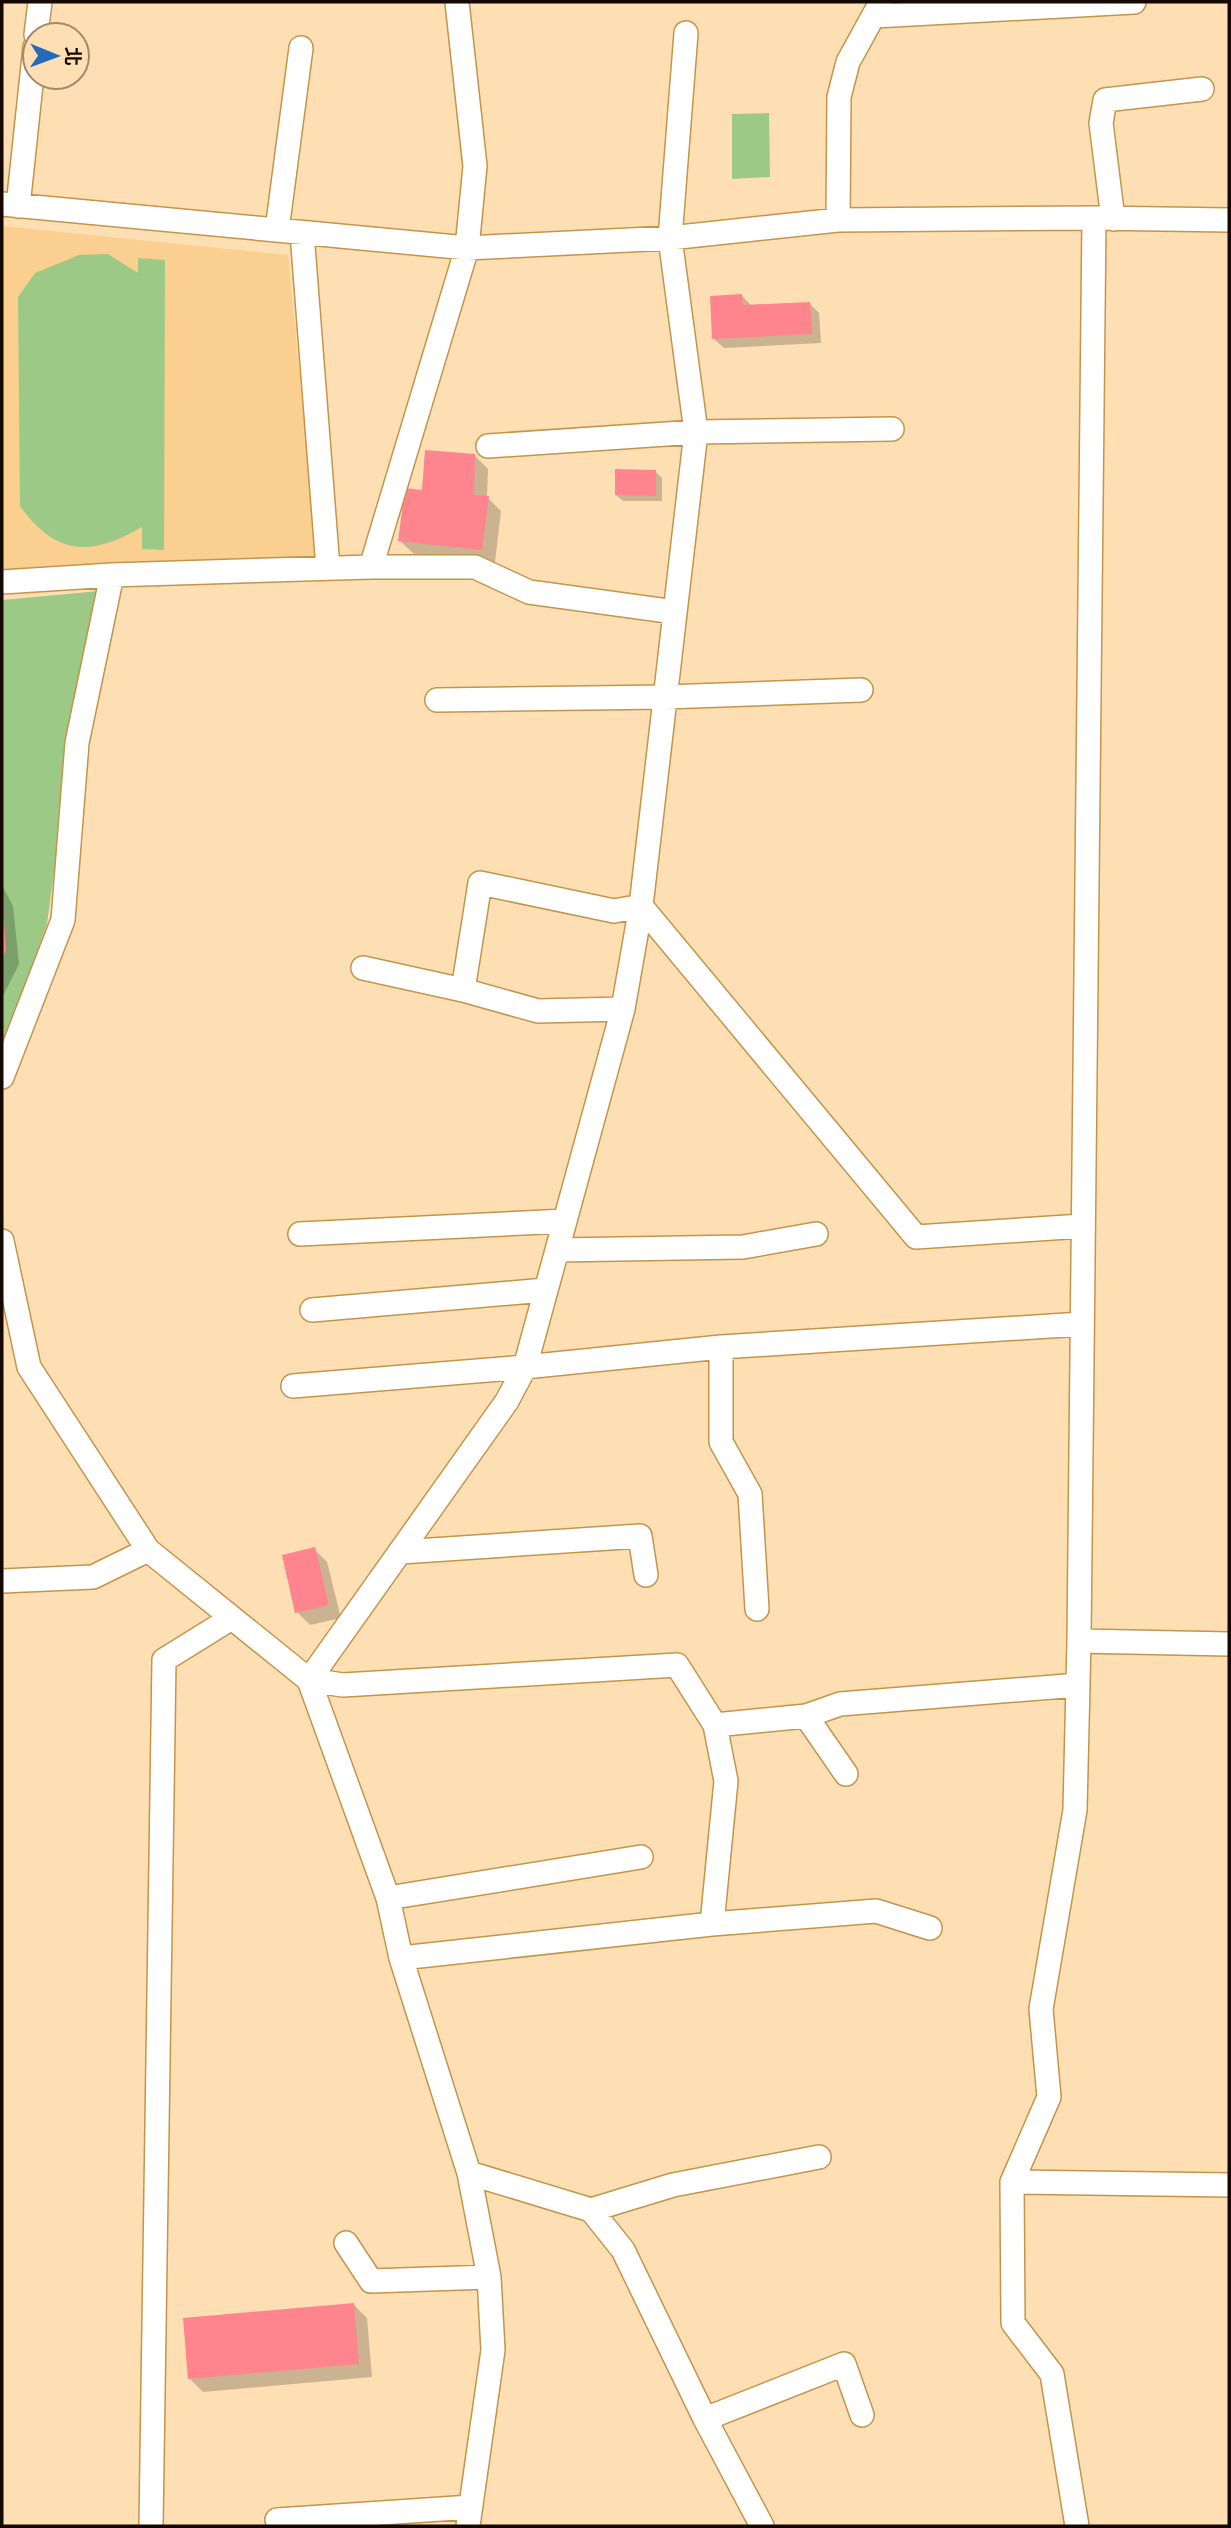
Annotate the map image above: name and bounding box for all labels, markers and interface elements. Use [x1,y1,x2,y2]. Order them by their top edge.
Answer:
north arrow [21,21,91,91]
text: 北 [62,47,84,66]

